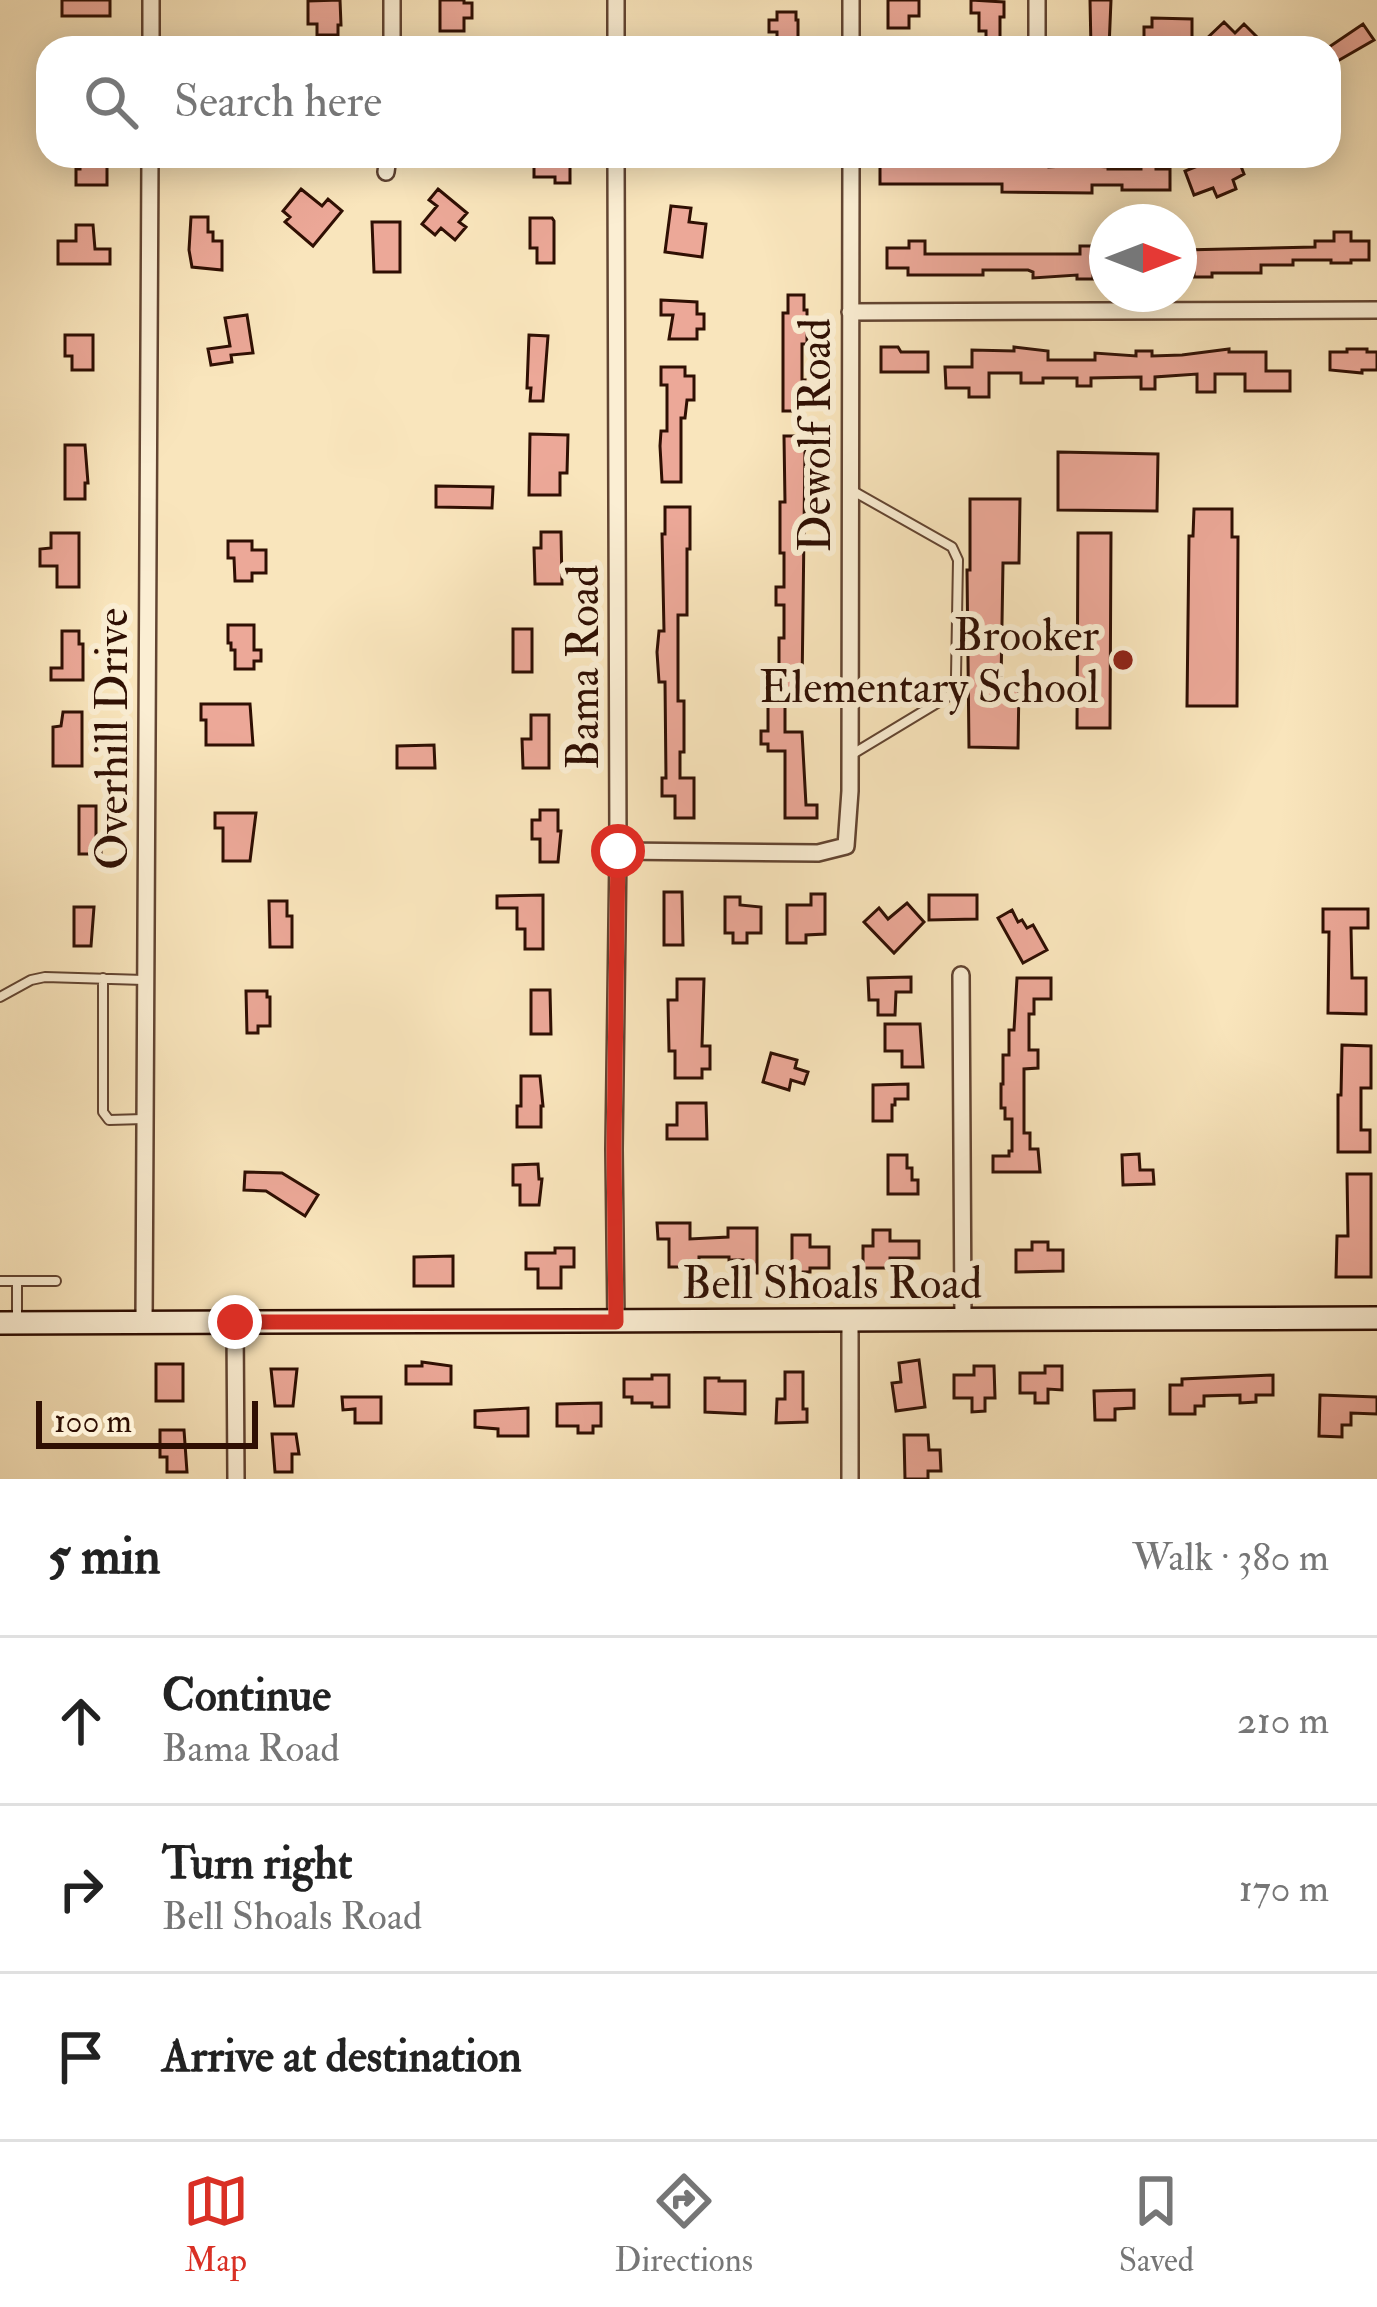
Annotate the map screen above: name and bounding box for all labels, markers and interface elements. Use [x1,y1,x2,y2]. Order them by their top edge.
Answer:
search box [36,36,1341,168]
icon: search [78,69,144,135]
text: Search here [174,74,382,130]
north arrow [1089,204,1197,312]
street label: Dewolf Road [788,318,844,552]
street label: Bama Road [556,565,612,769]
street label: Overhill Drive [85,608,141,870]
place label: Brooker Elementary School [759,608,1099,716]
marker: Brooker Elementary School [1110,647,1136,673]
route start [591,824,645,878]
street label: Bell Shoals Road [682,1256,982,1312]
route end [208,1295,262,1349]
scale bar [36,1395,258,1448]
text: 100 m [54,1401,132,1442]
text: 5 min [48,1525,161,1589]
text: Walk · 380 m [1132,1533,1329,1582]
text: Continue [162,1668,331,1724]
icon: ahead [48,1688,114,1754]
text: 210 m [1237,1696,1329,1745]
text: Bama Road [162,1724,340,1773]
text: Turn right [162,1836,352,1892]
icon: right [48,1856,114,1922]
text: 170 m [1239,1864,1329,1913]
text: Bell Shoals Road [162,1892,422,1941]
icon: arrive [48,2024,114,2090]
text: Arrive at destination [162,2029,522,2085]
tab: Map [183,2168,249,2281]
tab: Directions [615,2168,753,2281]
tab: Saved [1119,2168,1194,2281]

